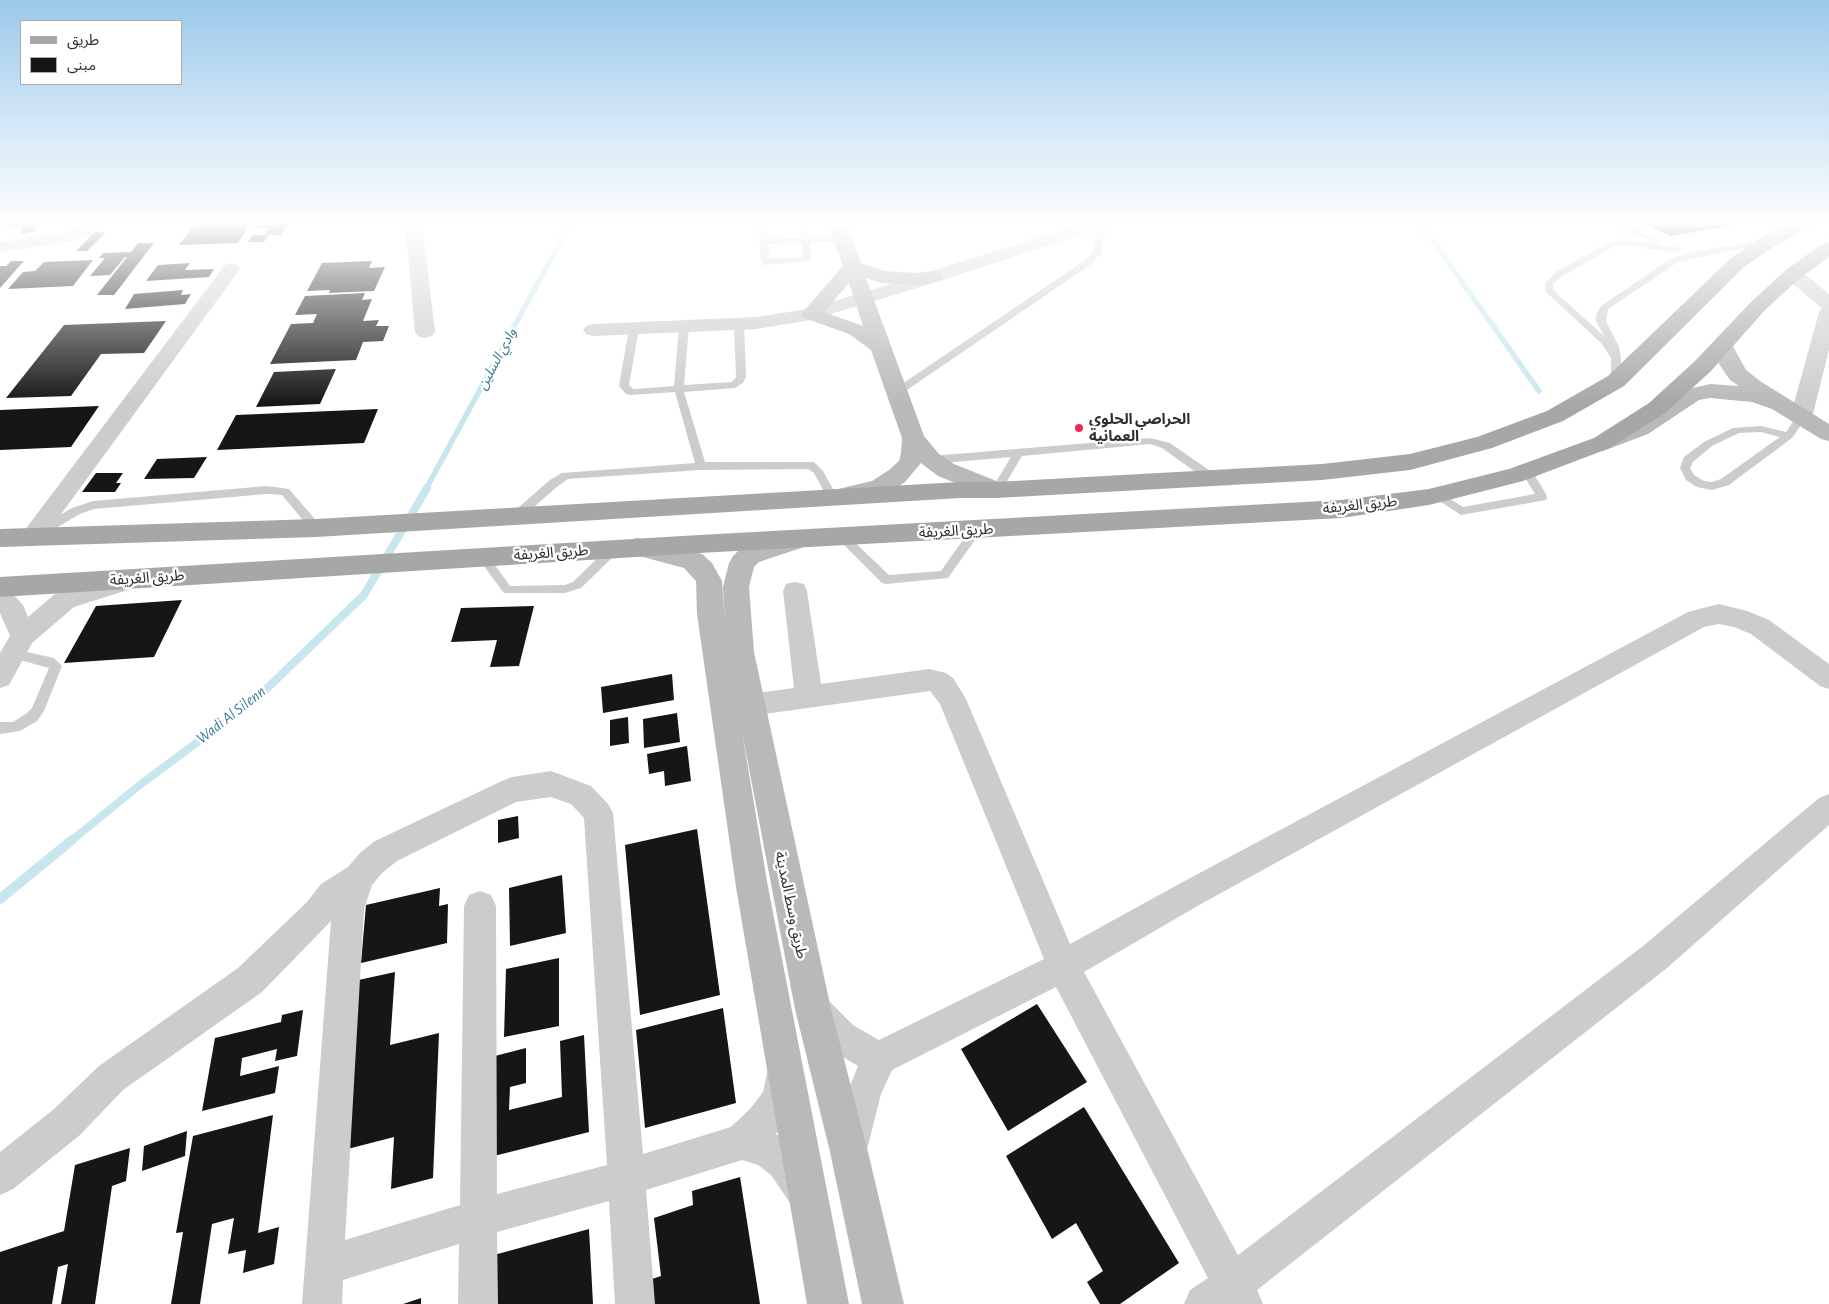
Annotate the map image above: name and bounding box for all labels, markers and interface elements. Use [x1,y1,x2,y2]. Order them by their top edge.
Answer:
legend [20,20,182,85]
text: طريق [67,33,99,48]
text: مبنى [67,58,96,73]
water label: وادي السلين [474,325,520,393]
place label: الحراصي الحلوى العمانية [1089,410,1190,445]
marker: الحراصي الحلوى العمانية [1073,422,1085,434]
street label: طريق الغريفة [1322,492,1398,518]
street label: طريق الغريفة [918,520,994,542]
street label: طريق الغريفة [513,541,589,565]
street label: طريق الغريفة [109,566,185,590]
water label: Wadi Al Silenn [192,682,270,748]
street label: طريق وسط المدينة [771,850,811,960]

